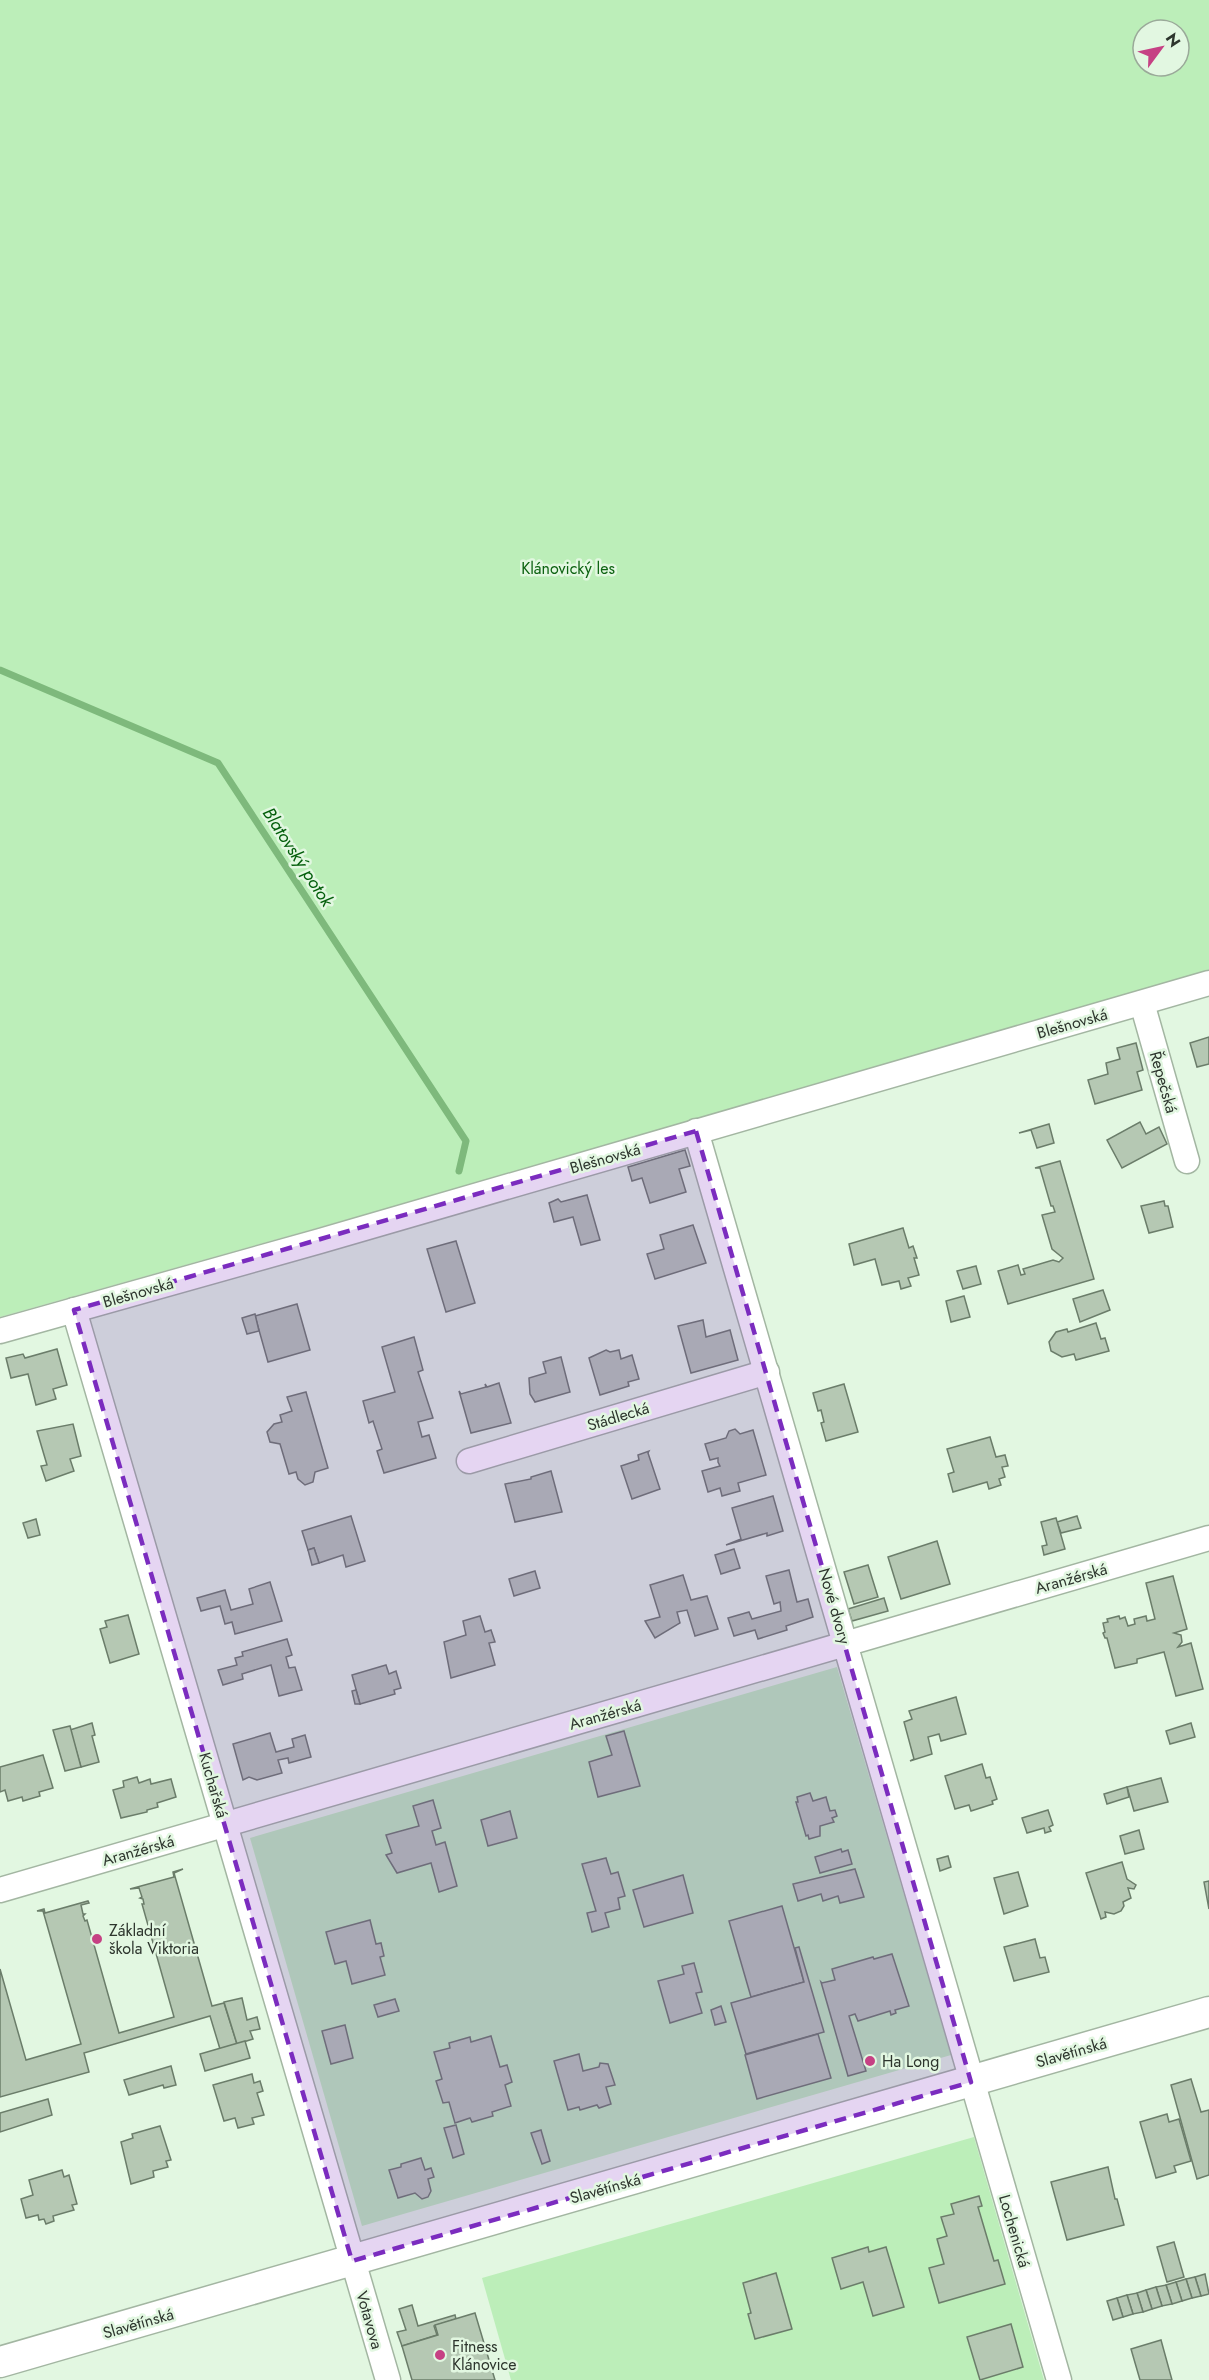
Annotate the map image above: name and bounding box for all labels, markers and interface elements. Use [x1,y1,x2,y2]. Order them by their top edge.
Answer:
north arrow [1131,18,1191,78]
text: N [1160,29,1186,52]
park label: Klánovický les [521,557,615,580]
water label: Blatovský potok [256,802,341,913]
street label: Blešnovská [1034,1002,1110,1045]
street label: Řepečská [1144,1048,1183,1116]
street label: Blešnovská [567,1137,643,1180]
street label: Blešnovská [100,1271,176,1314]
street label: Stádlecká [584,1396,652,1437]
street label: Aranžérská [1032,1557,1110,1600]
street label: Nové dvory [813,1565,857,1648]
street label: Aranžérská [566,1693,644,1736]
street label: Kuchařská [193,1750,234,1821]
street label: Aranžérská [99,1829,177,1872]
place label: Základní škola Viktoria [109,1919,199,1960]
marker: Základní škola Viktoria [90,1932,104,1946]
street label: Slavětínská [1033,2031,1109,2074]
place label: Ha Long [882,2050,939,2073]
marker: Ha Long [863,2054,877,2068]
street label: Slavětínská [567,2167,643,2210]
street label: Lochenická [993,2192,1036,2270]
street label: Votavova [350,2288,389,2352]
street label: Slavětínská [100,2302,176,2345]
place label: Fitness Klánovice [452,2335,516,2376]
marker: Fitness Klánovice [433,2348,447,2362]

